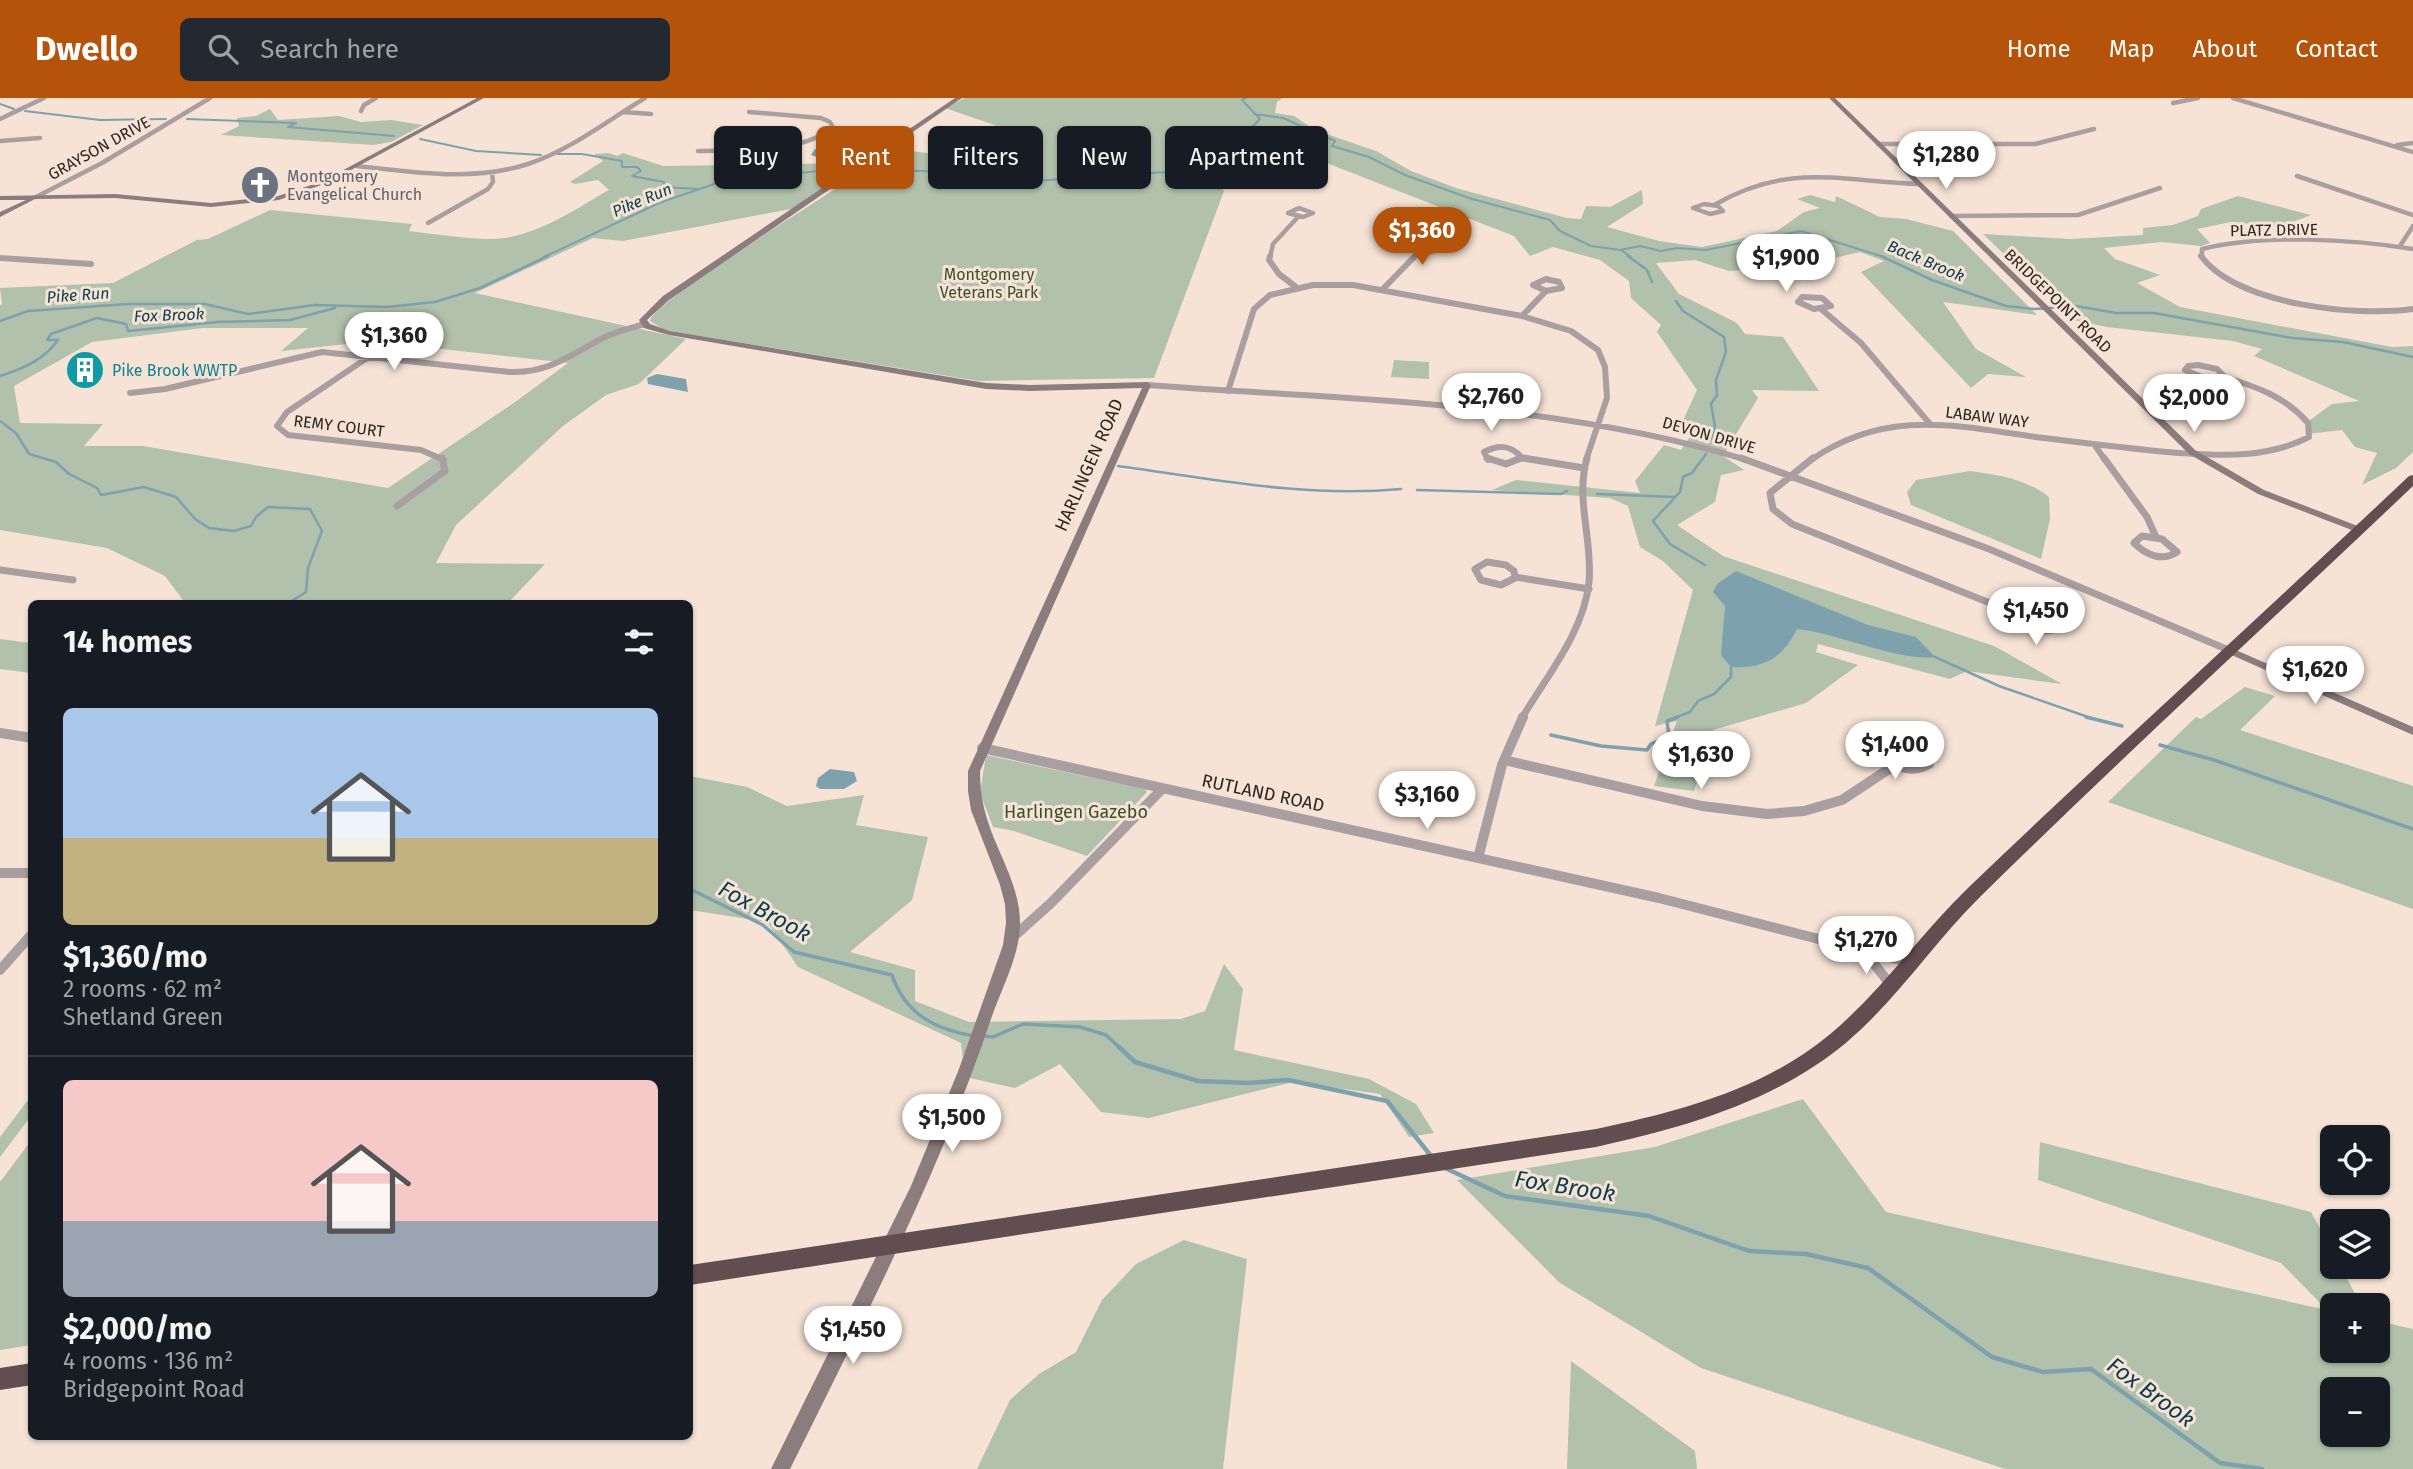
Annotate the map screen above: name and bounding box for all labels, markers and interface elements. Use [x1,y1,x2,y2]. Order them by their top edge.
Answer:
search box [180,18,670,81]
text: Dwello [35,29,138,69]
icon: search [204,30,242,68]
text: Search here [260,34,399,65]
text: Home [2007,35,2071,63]
text: Map [2109,35,2155,63]
text: About [2193,35,2257,63]
text: Contact [2295,35,2378,63]
street label: GRAYSON DRIVE [45,112,153,184]
chip: Buy [714,126,802,189]
chip: Rent [816,126,914,189]
chip: Filters [928,126,1043,189]
chip: New [1057,126,1151,189]
chip: Apartment [1165,126,1328,189]
pin: $1,280 [1889,132,2003,191]
text: $1,280 [1913,140,1979,168]
church icon: Montgomery Evangelical Church [239,164,281,206]
place label: Montgomery Evangelical Church [287,167,422,204]
water label: Pike Run [609,179,675,221]
pin: $1,360 [1365,208,1479,267]
text: $1,360 [1389,216,1455,244]
street label: PLATZ DRIVE [2230,220,2318,240]
pin: $1,900 [1729,234,1843,294]
water label: Back Brook [1885,236,1968,286]
text: $1,900 [1752,243,1820,271]
street label: BRIDGEPOINT ROAD [2000,245,2116,357]
park label: Montgomery Veterans Park [940,265,1039,302]
water label: Pike Run [46,283,110,307]
water label: Fox Brook [133,304,205,326]
pin: $1,360 [337,313,451,372]
text: $1,360 [361,321,427,349]
building icon: Pike Brook WWTP [64,349,106,391]
place label: Pike Brook WWTP [112,361,237,380]
pin: $2,760 [1434,374,1548,433]
pin: $2,000 [2137,374,2251,434]
text: $2,760 [1458,382,1524,410]
text: $2,000 [2159,383,2229,411]
street label: HARLINGEN ROAD [1050,395,1128,535]
street label: LABAW WAY [1944,402,2030,432]
street label: REMY COURT [292,411,386,441]
street label: DEVON DRIVE [1660,413,1758,457]
pin: $1,450 [1979,588,2093,647]
text: $1,450 [2003,596,2069,624]
icon: filters [620,623,658,661]
text: 14 homes [63,624,192,660]
pin: $1,620 [2258,646,2372,706]
text: $1,620 [2282,655,2348,683]
pin: $1,400 [1838,722,1952,781]
text: $1,400 [1861,730,1929,758]
pin: $1,630 [1644,732,1758,791]
text: $1,630 [1668,740,1734,768]
icon: home [298,754,424,880]
street label: RUTLAND ROAD [1200,769,1326,817]
pin: $3,160 [1370,772,1484,831]
text: $3,160 [1395,780,1459,808]
park label: Harlingen Gazebo [1004,801,1148,823]
water label: Fox Brook [714,874,816,948]
pin: $1,270 [1809,916,1923,976]
text: $1,270 [1834,925,1898,953]
text: $1,360/mo [63,939,208,975]
text: 2 rooms · 62 m² [63,975,222,1003]
text: Shetland Green [63,1003,223,1031]
pin: $1,500 [895,1094,1009,1154]
text: $1,500 [918,1103,986,1131]
map controls [2320,1125,2390,1447]
button: locate [2320,1125,2390,1195]
icon: home [298,1126,424,1252]
water label: Fox Brook [1513,1164,1617,1208]
button: layers [2320,1209,2390,1279]
button: + [2320,1293,2390,1363]
pin: $1,450 [796,1306,910,1366]
text: $2,000/mo [63,1311,212,1347]
text: $1,450 [820,1315,886,1343]
text: 4 rooms · 136 m² [63,1347,233,1375]
water label: Fox Brook [2102,1351,2200,1433]
text: Bridgepoint Road [63,1375,245,1403]
button: − [2320,1377,2390,1447]

